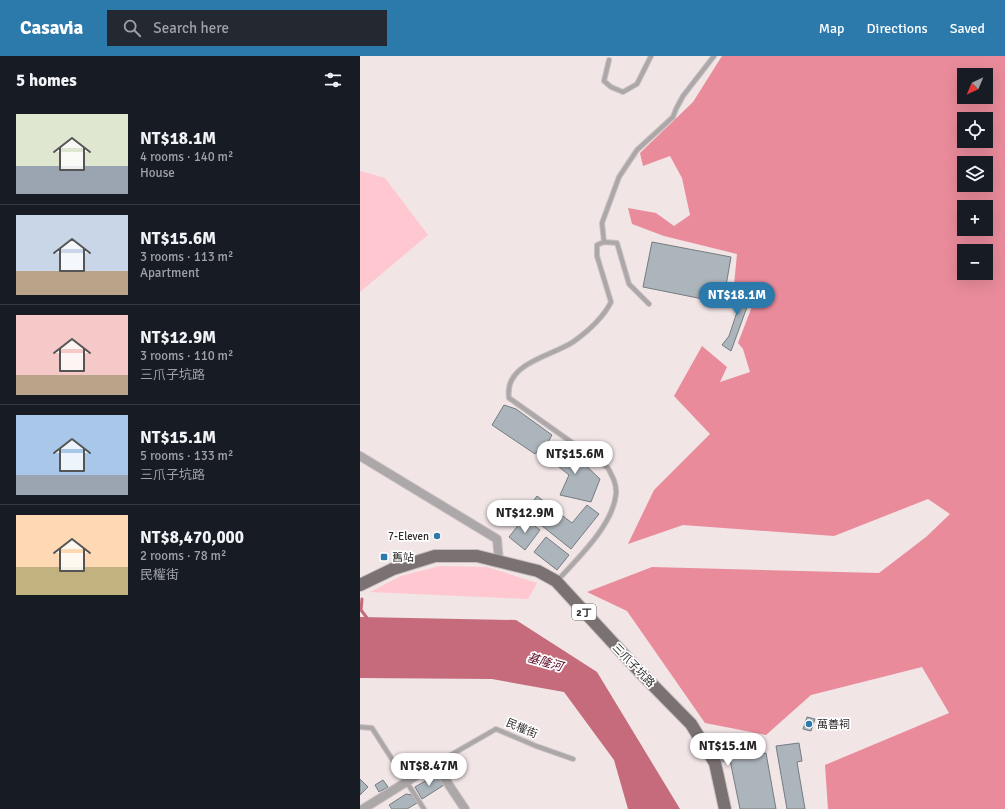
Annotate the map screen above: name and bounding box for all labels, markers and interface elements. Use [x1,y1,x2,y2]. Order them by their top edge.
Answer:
search box [107,10,387,46]
text: Casavia [20,16,83,40]
icon: search [121,17,143,39]
text: Search here [153,19,229,37]
text: Map [819,20,845,37]
text: Directions [867,20,928,37]
text: Saved [950,20,985,37]
north arrow [957,68,993,104]
map controls [957,68,993,280]
icon: filters [322,69,344,91]
text: 5 homes [16,70,77,91]
button: locate [957,112,993,148]
text: NT$18.1M [140,128,216,149]
icon: home [48,130,96,178]
text: 4 rooms · 140 m² [140,149,233,165]
button: layers [957,156,993,192]
text: House [140,165,175,181]
button: + [957,200,993,236]
text: NT$15.6M [140,228,216,249]
icon: home [48,231,96,279]
button: − [957,244,993,280]
text: 3 rooms · 113 m² [140,249,233,265]
text: Apartment [140,265,200,281]
pin: NT$18.1M [696,282,778,316]
text: NT$18.1M [708,287,766,303]
text: NT$12.9M [140,327,216,348]
icon: home [48,331,96,379]
text: 3 rooms · 110 m² [140,348,233,364]
text: 三爪子坑路 [140,367,205,383]
text: NT$15.1M [140,427,216,448]
icon: home [48,431,96,479]
pin: NT$15.6M [534,441,616,475]
text: NT$15.6M [546,446,604,462]
text: 5 rooms · 133 m² [140,448,233,464]
text: 三爪子坑路 [140,467,205,483]
pin: NT$12.9M [484,500,566,534]
text: NT$12.9M [496,505,554,521]
text: NT$8,470,000 [140,527,244,548]
place label: 7-Eleven [388,530,429,543]
icon: home [48,531,96,579]
marker: 7-Eleven [432,531,442,541]
text: 2 rooms · 78 m² [140,548,226,564]
place label: 舊站 [392,551,414,564]
marker: 舊站 [379,552,389,562]
text: 民權街 [140,567,179,583]
road number: 2丁 [572,604,596,620]
street label: 三爪子坑路 [610,641,657,690]
water label: 基隆河 [525,650,566,675]
street label: 民權街 [504,716,540,741]
place label: 萬善祠 [817,718,850,731]
marker: 萬善祠 [804,719,814,729]
pin: NT$15.1M [687,733,769,767]
text: NT$15.1M [699,738,757,754]
pin: NT$8.47M [388,753,470,787]
text: NT$8.47M [400,758,458,774]

